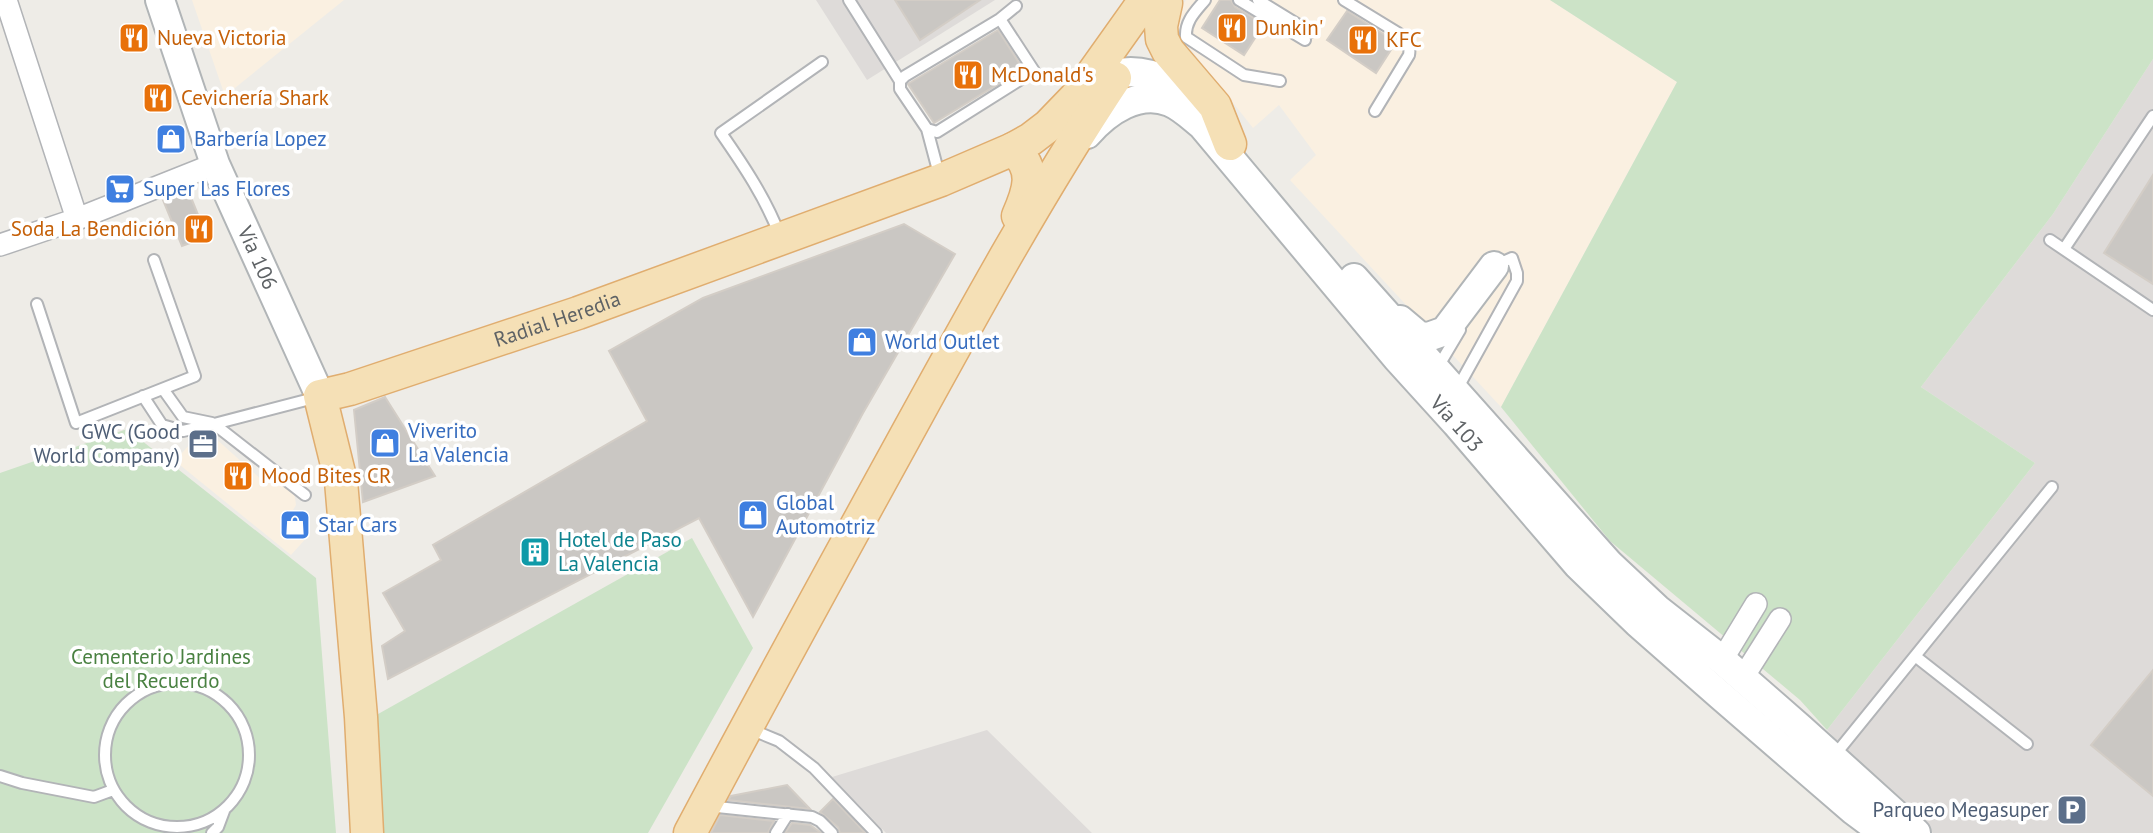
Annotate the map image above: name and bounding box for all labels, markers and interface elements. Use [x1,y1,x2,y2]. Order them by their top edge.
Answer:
restaurant icon: Dunkin' [1215,11,1249,45]
place label: Dunkin' [1255,14,1323,41]
restaurant icon: Nueva Victoria [117,21,151,55]
restaurant icon: KFC [1346,23,1380,57]
place label: Nueva Victoria [157,24,287,51]
place label: KFC [1386,26,1422,53]
restaurant icon: McDonald's [951,58,985,92]
place label: McDonald's [991,61,1094,88]
restaurant icon: Cevichería Shark [141,81,175,115]
place label: Cevichería Shark [181,84,329,111]
shop icon: Barbería Lopez [154,122,188,156]
place label: Barbería Lopez [194,125,327,152]
supermarket icon: Super Las Flores [103,172,137,206]
place label: Super Las Flores [143,175,290,202]
restaurant icon: Soda La Bendición [182,212,216,246]
place label: Soda La Bendición [11,215,176,242]
street label: Vía 106 [231,221,284,294]
street label: Radial Heredia [490,285,624,353]
shop icon: World Outlet [845,325,879,359]
place label: World Outlet [885,328,1000,355]
street label: Vía 103 [1424,389,1489,458]
place label: Viverito La Valencia [407,417,509,468]
place label: GWC (Good World Company) [34,418,180,469]
shop icon: Viverito La Valencia [368,426,402,460]
office icon: GWC (Good World Company) [186,427,220,461]
restaurant icon: Mood Bites CR [221,459,255,493]
place label: Mood Bites CR [261,462,391,489]
place label: Global Automotriz [776,489,875,540]
shop icon: Global Automotriz [736,498,770,532]
shop icon: Star Cars [278,508,312,542]
place label: Star Cars [318,511,397,538]
place label: Hotel de Paso La Valencia [558,526,682,577]
building icon: Hotel de Paso La Valencia [518,535,552,569]
park label: Cementerio Jardines del Recuerdo [71,643,251,694]
parking icon: Parqueo Megasuper [2055,793,2089,827]
place label: Parqueo Megasuper [1872,796,2049,823]

